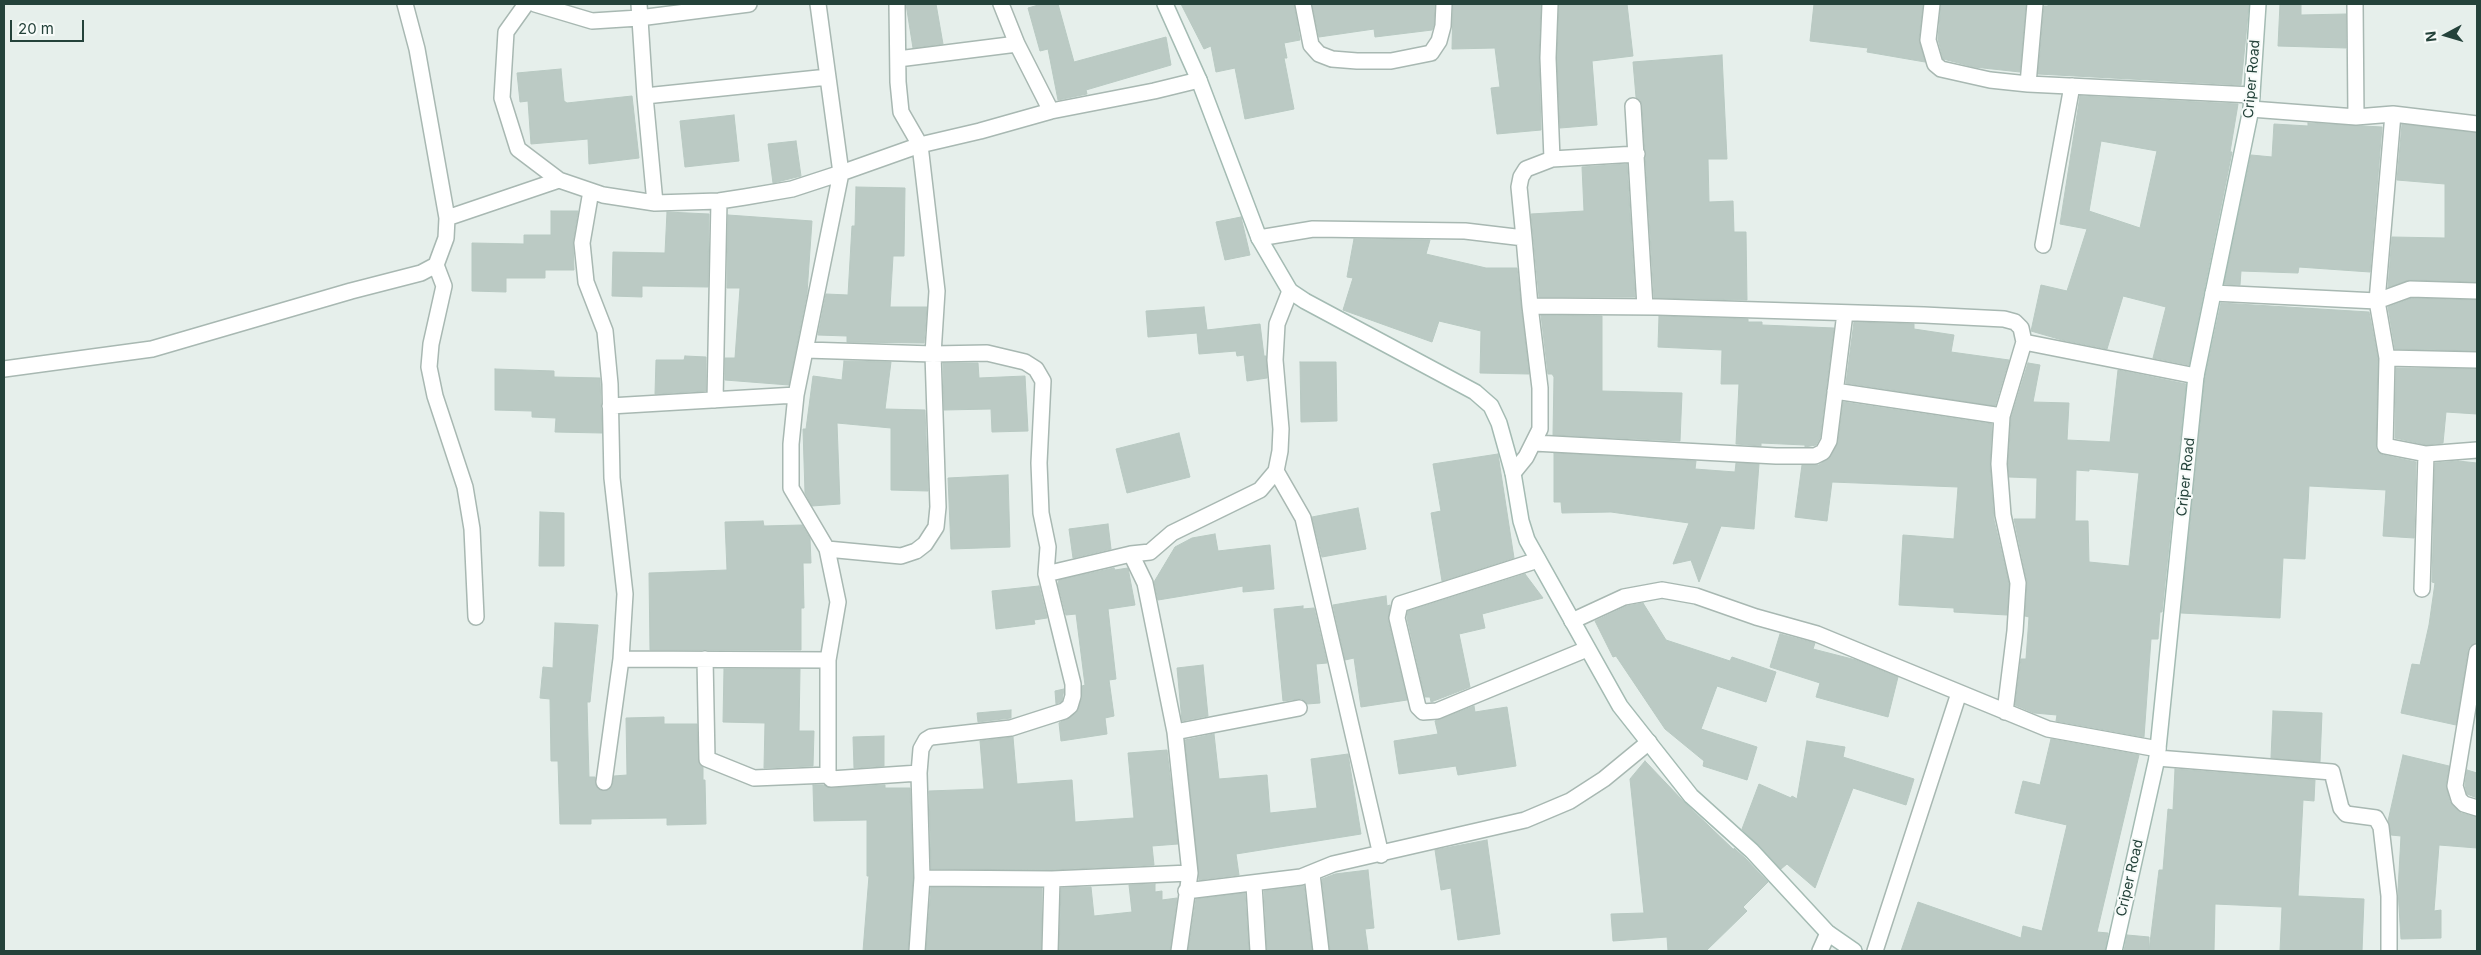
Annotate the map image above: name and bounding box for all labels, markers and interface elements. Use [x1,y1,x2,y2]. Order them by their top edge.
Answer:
scale bar [12,10,86,42]
north arrow [2421,10,2471,60]
text: 20 m [18,19,54,38]
text: N [2422,30,2440,43]
street label: Criper Road [2240,39,2264,119]
street label: Criper Road [2174,437,2198,517]
street label: Criper Road [2113,838,2147,918]

